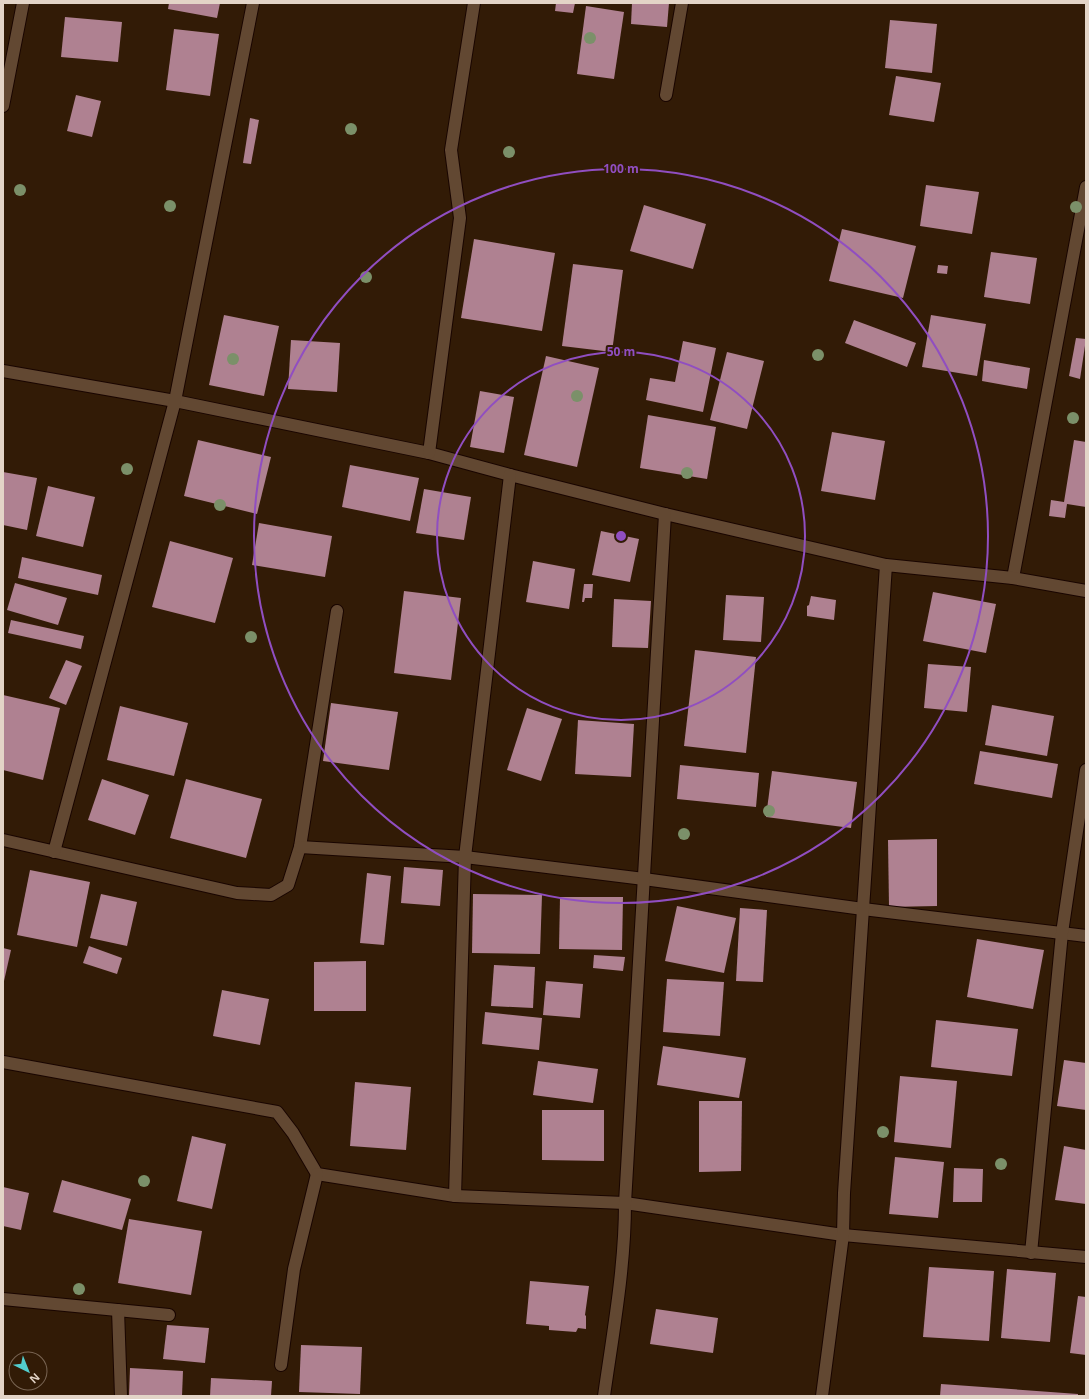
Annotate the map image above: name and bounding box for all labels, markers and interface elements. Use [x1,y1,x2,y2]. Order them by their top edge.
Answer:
text: 100 m [603,160,639,177]
text: 50 m [607,343,635,360]
centre of rings [614,529,628,543]
north arrow [8,1351,48,1391]
text: N [27,1370,44,1387]

